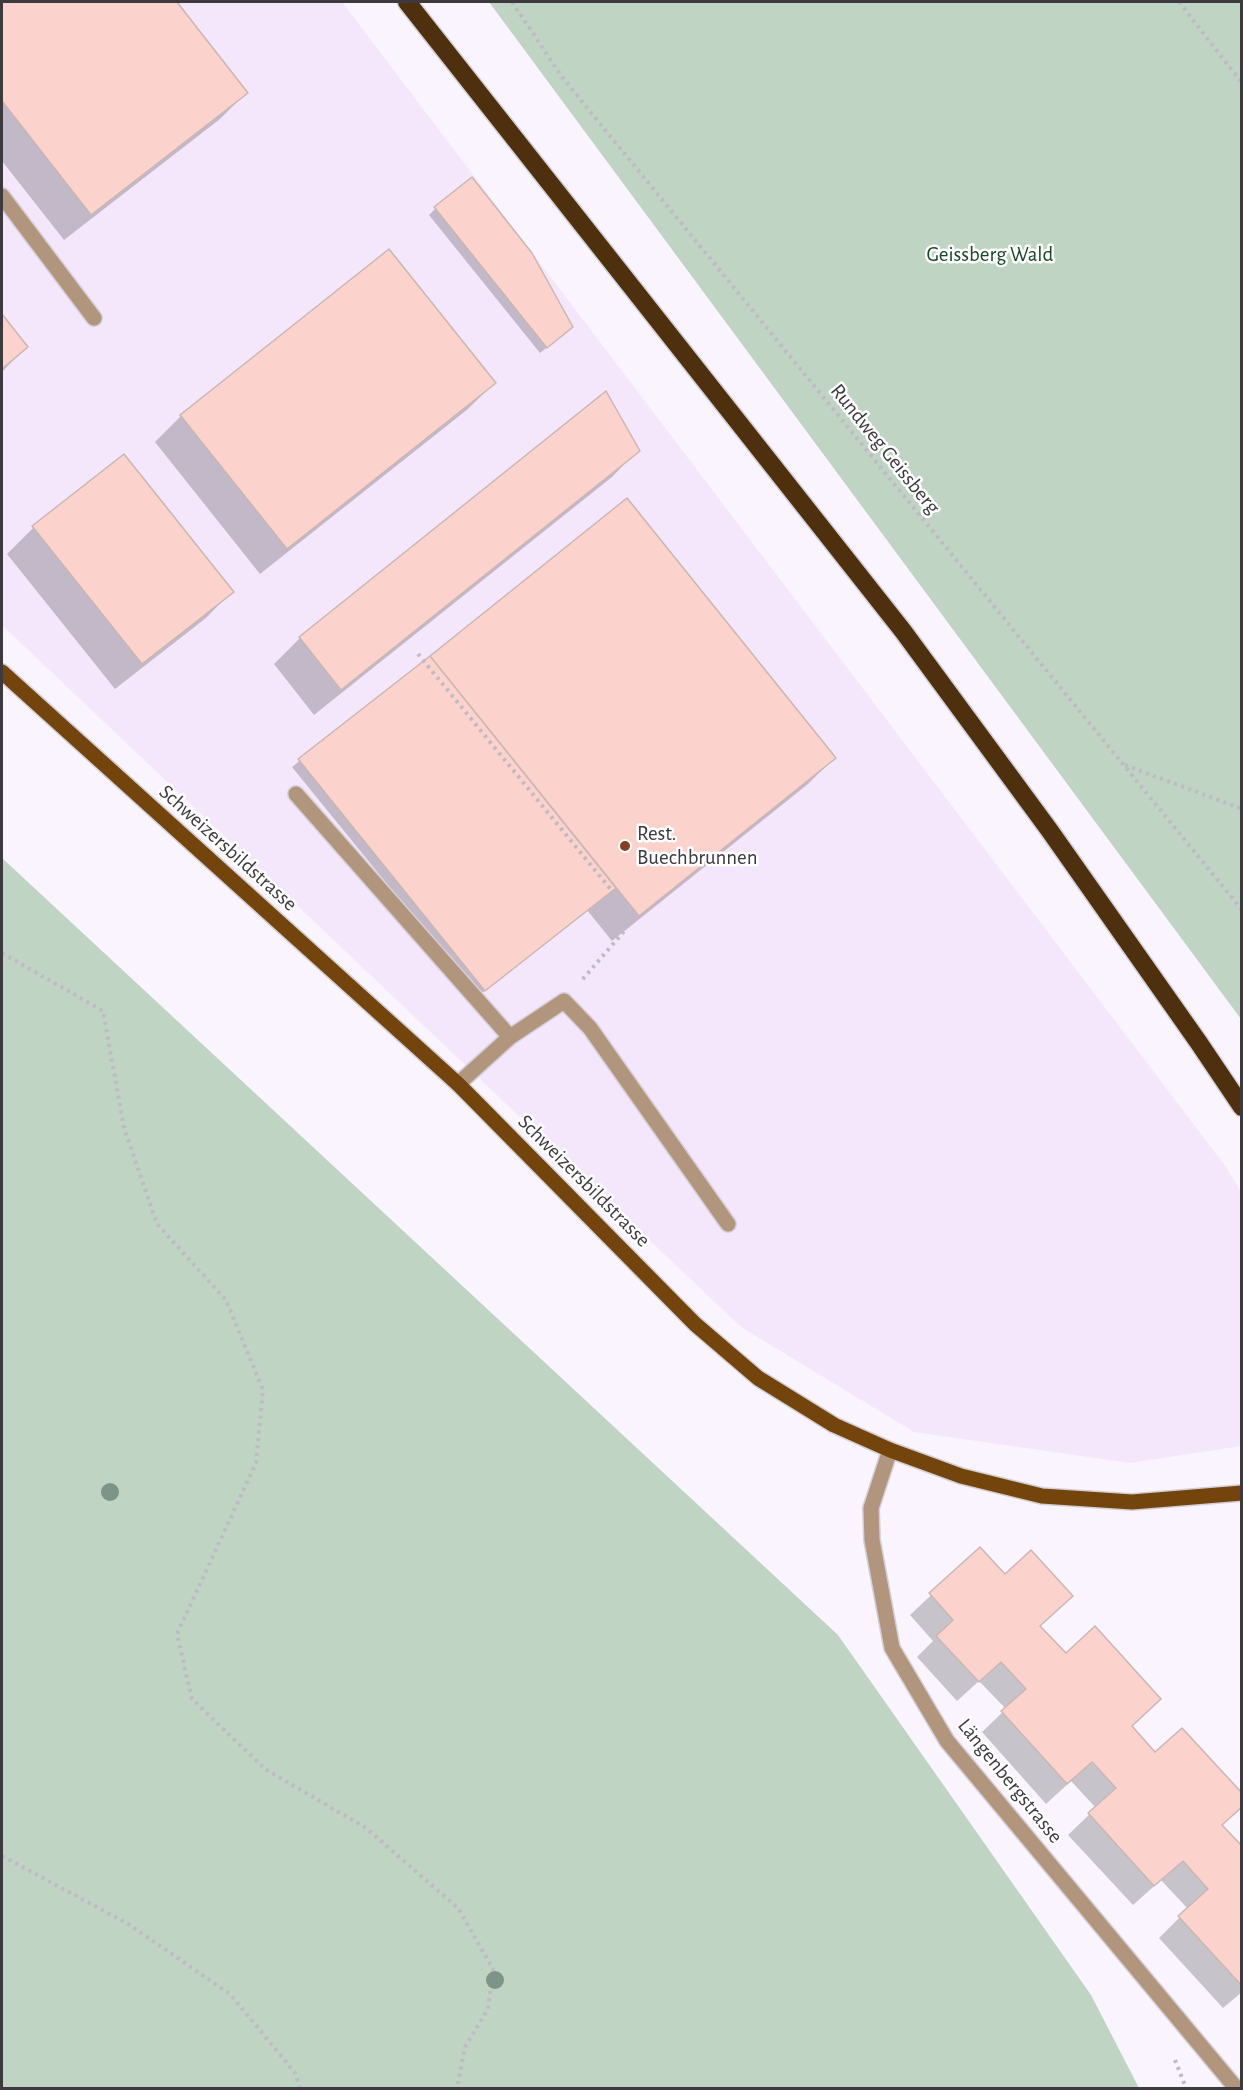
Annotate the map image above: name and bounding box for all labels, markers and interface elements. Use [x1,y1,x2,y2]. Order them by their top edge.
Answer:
park label: Geissberg Wald [927,242,1053,268]
street label: Rundweg Geissberg [825,379,945,519]
street label: Schweizersbildstrasse [154,779,302,917]
place label: Rest. Buechbrunnen [637,821,757,871]
marker: Rest. Buechbrunnen [618,839,632,853]
street label: Schweizersbildstrasse [512,1109,656,1253]
street label: Längenbergstrasse [952,1714,1068,1848]

